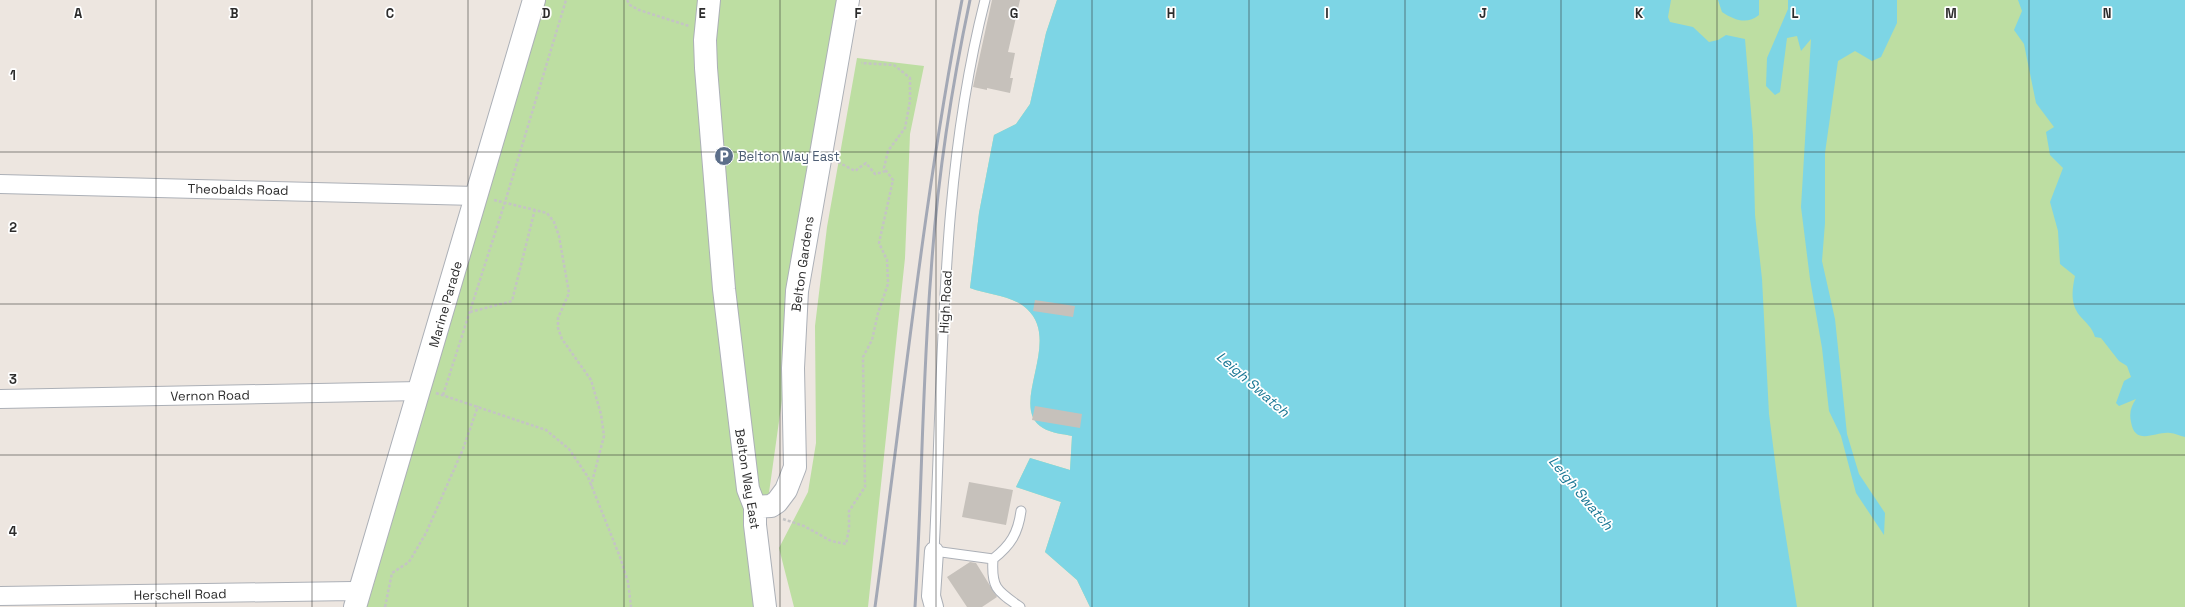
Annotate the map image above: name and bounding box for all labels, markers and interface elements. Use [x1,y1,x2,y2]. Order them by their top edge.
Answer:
text: A [74,5,83,22]
text: B [230,5,239,22]
text: C [386,5,394,22]
text: D [542,5,551,22]
text: E [698,5,706,22]
text: F [855,5,862,22]
text: G [1010,5,1018,22]
text: H [1167,5,1175,22]
text: I [1325,5,1329,22]
text: J [1479,5,1487,22]
text: K [1635,5,1644,22]
text: L [1791,5,1799,22]
text: M [1945,5,1957,22]
text: N [2103,5,2111,22]
text: 1 [10,67,16,84]
parking icon: Belton Way East [713,145,735,167]
place label: Belton Way East [738,148,840,165]
street label: Theobalds Road [187,180,289,199]
street label: Belton Gardens [787,215,818,313]
text: 2 [9,219,17,236]
street label: Marine Parade [425,259,466,349]
street label: High Road [935,270,956,334]
water label: Leigh Swatch [1213,347,1294,421]
text: 3 [9,371,17,388]
street label: Vernon Road [170,386,250,405]
street label: Belton Way East [731,427,764,531]
water label: Leigh Swatch [1545,452,1617,534]
text: 4 [9,523,17,540]
street label: Herschell Road [133,585,227,604]

